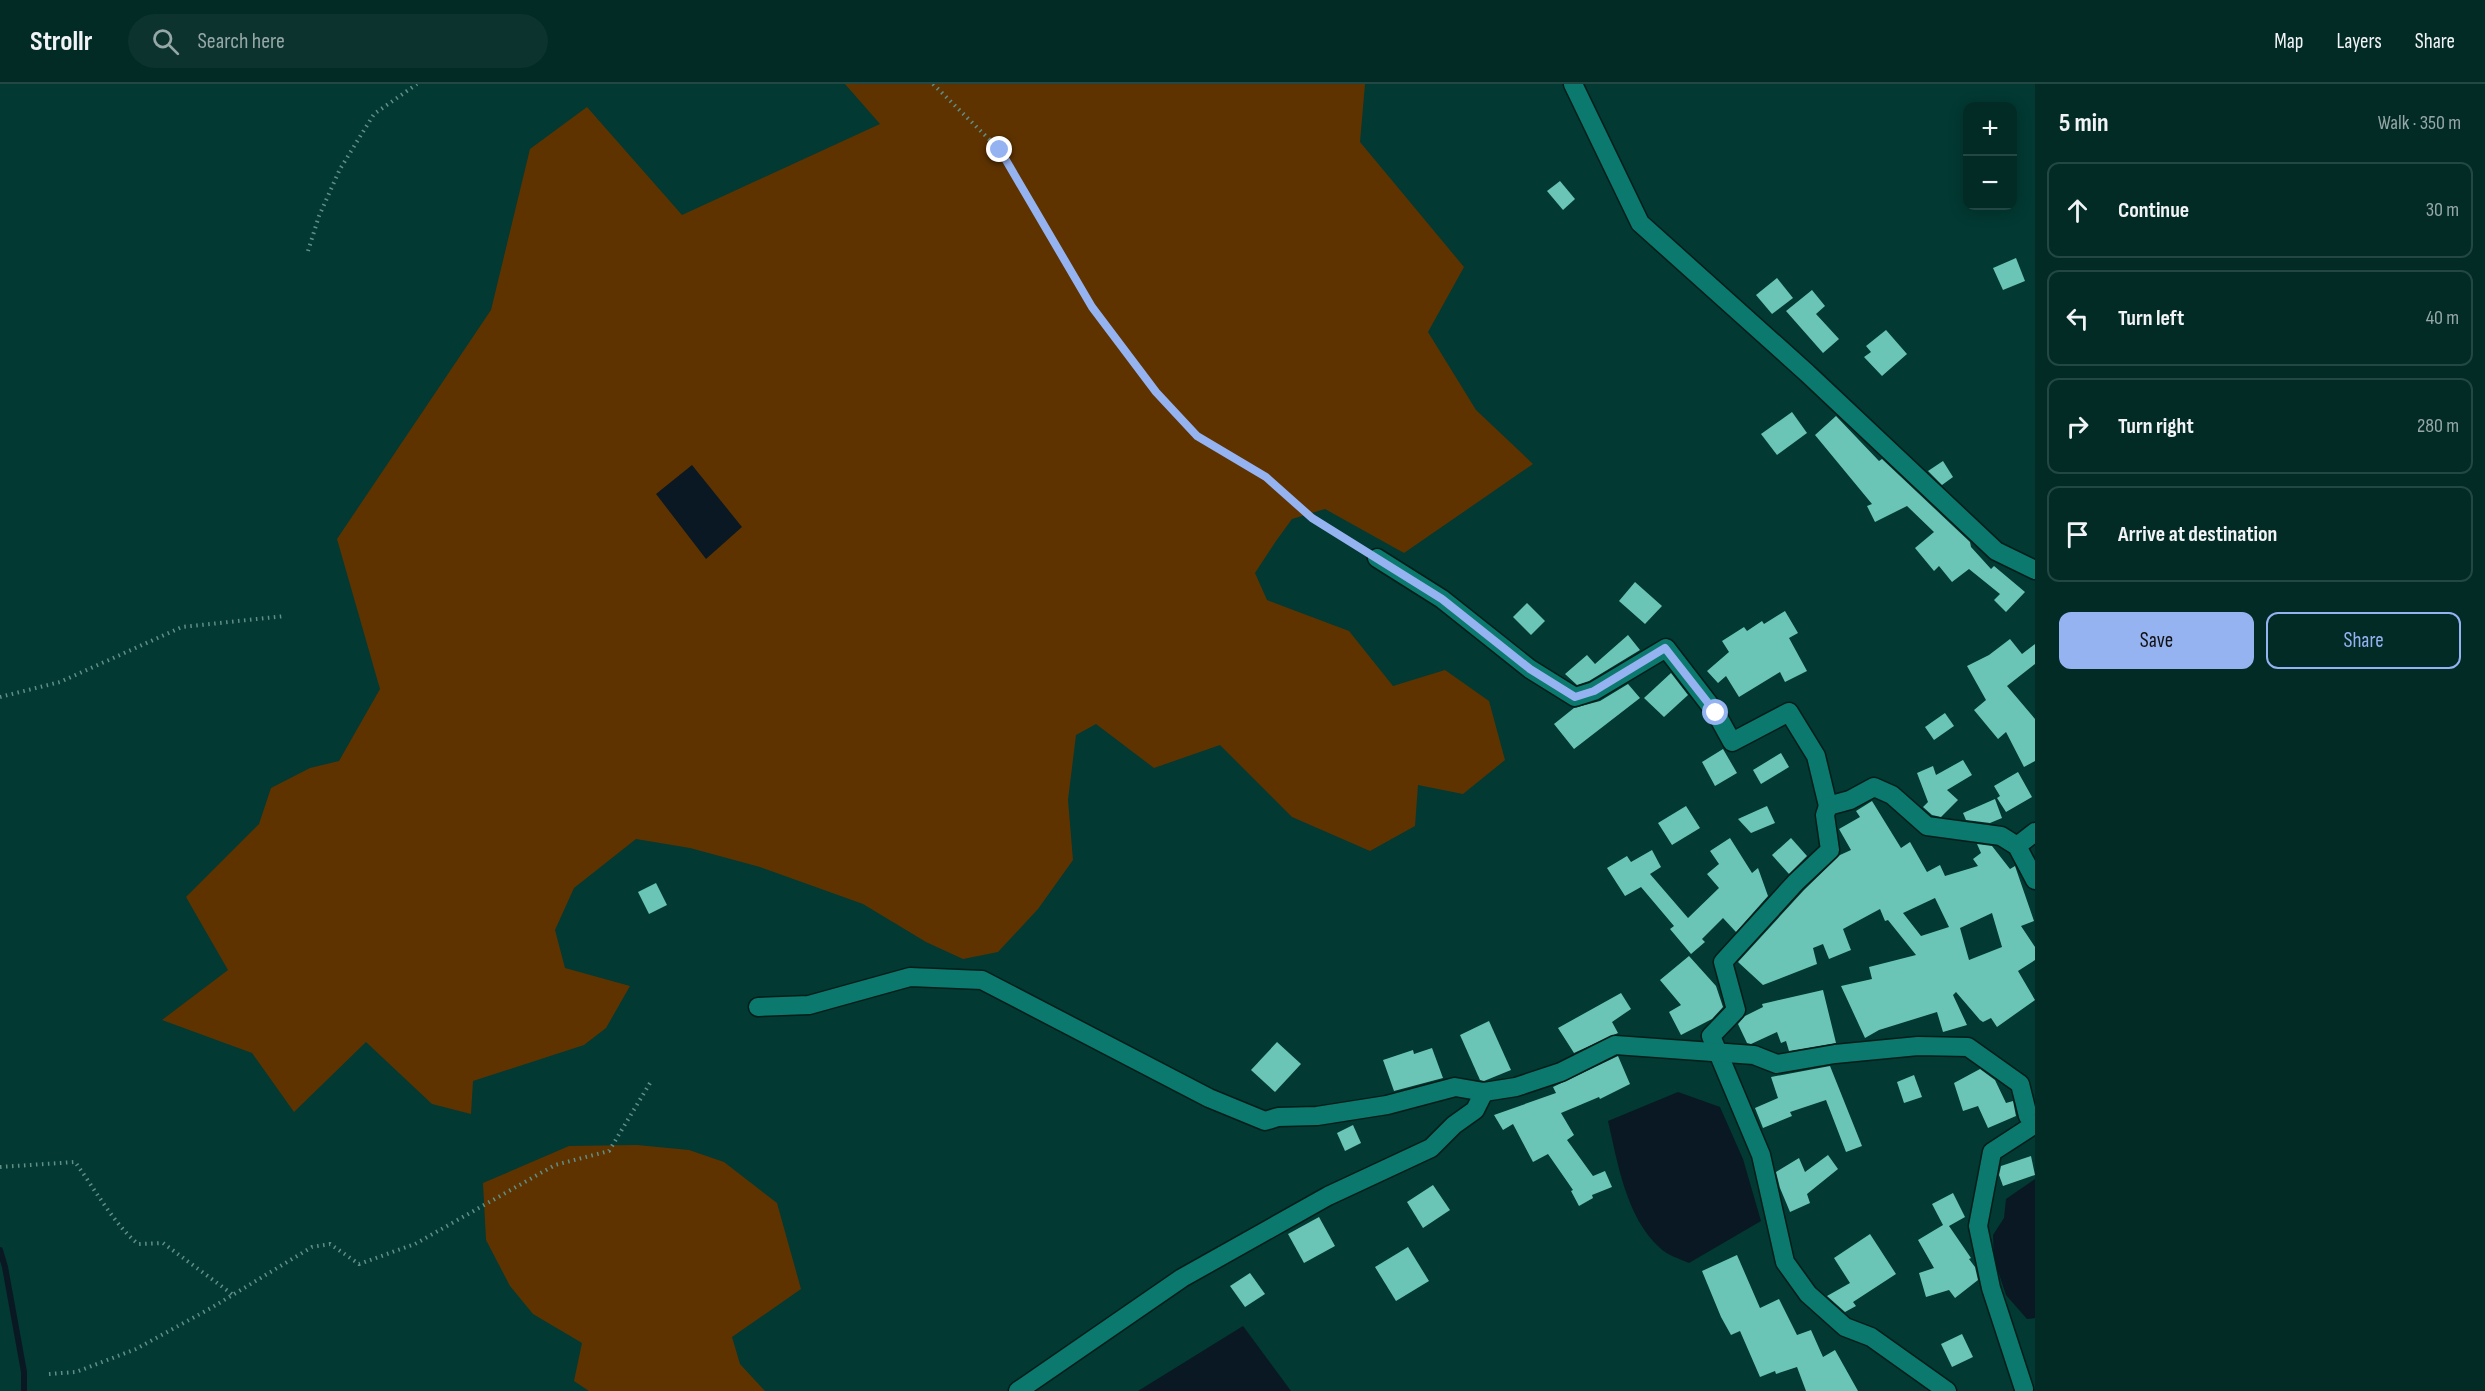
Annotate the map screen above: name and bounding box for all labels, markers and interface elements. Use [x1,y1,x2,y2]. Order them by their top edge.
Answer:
search box [128,14,548,68]
text: Strollr [30,25,92,58]
icon: search [149,25,182,58]
text: Search here [197,28,285,55]
text: Map [2274,29,2303,54]
text: Layers [2336,29,2382,54]
text: Share [2415,29,2455,54]
map controls [1963,102,2017,210]
button: + [1963,102,2017,156]
text: 5 min [2059,108,2109,139]
text: Walk · 350 m [2378,111,2461,135]
route end [986,136,1012,162]
button: − [1963,156,2017,210]
icon: ahead [2061,194,2094,227]
text: Continue [2118,197,2189,224]
text: 30 m [2426,198,2459,222]
icon: left [2061,302,2094,335]
text: Turn left [2118,305,2184,332]
text: 40 m [2426,306,2459,330]
icon: right [2061,410,2094,443]
text: Turn right [2118,413,2194,440]
text: 280 m [2417,414,2459,438]
icon: arrive [2061,518,2094,551]
text: Arrive at destination [2118,521,2277,548]
button: Save [2059,612,2254,669]
button: Share [2266,612,2461,669]
route start [1702,699,1728,725]

